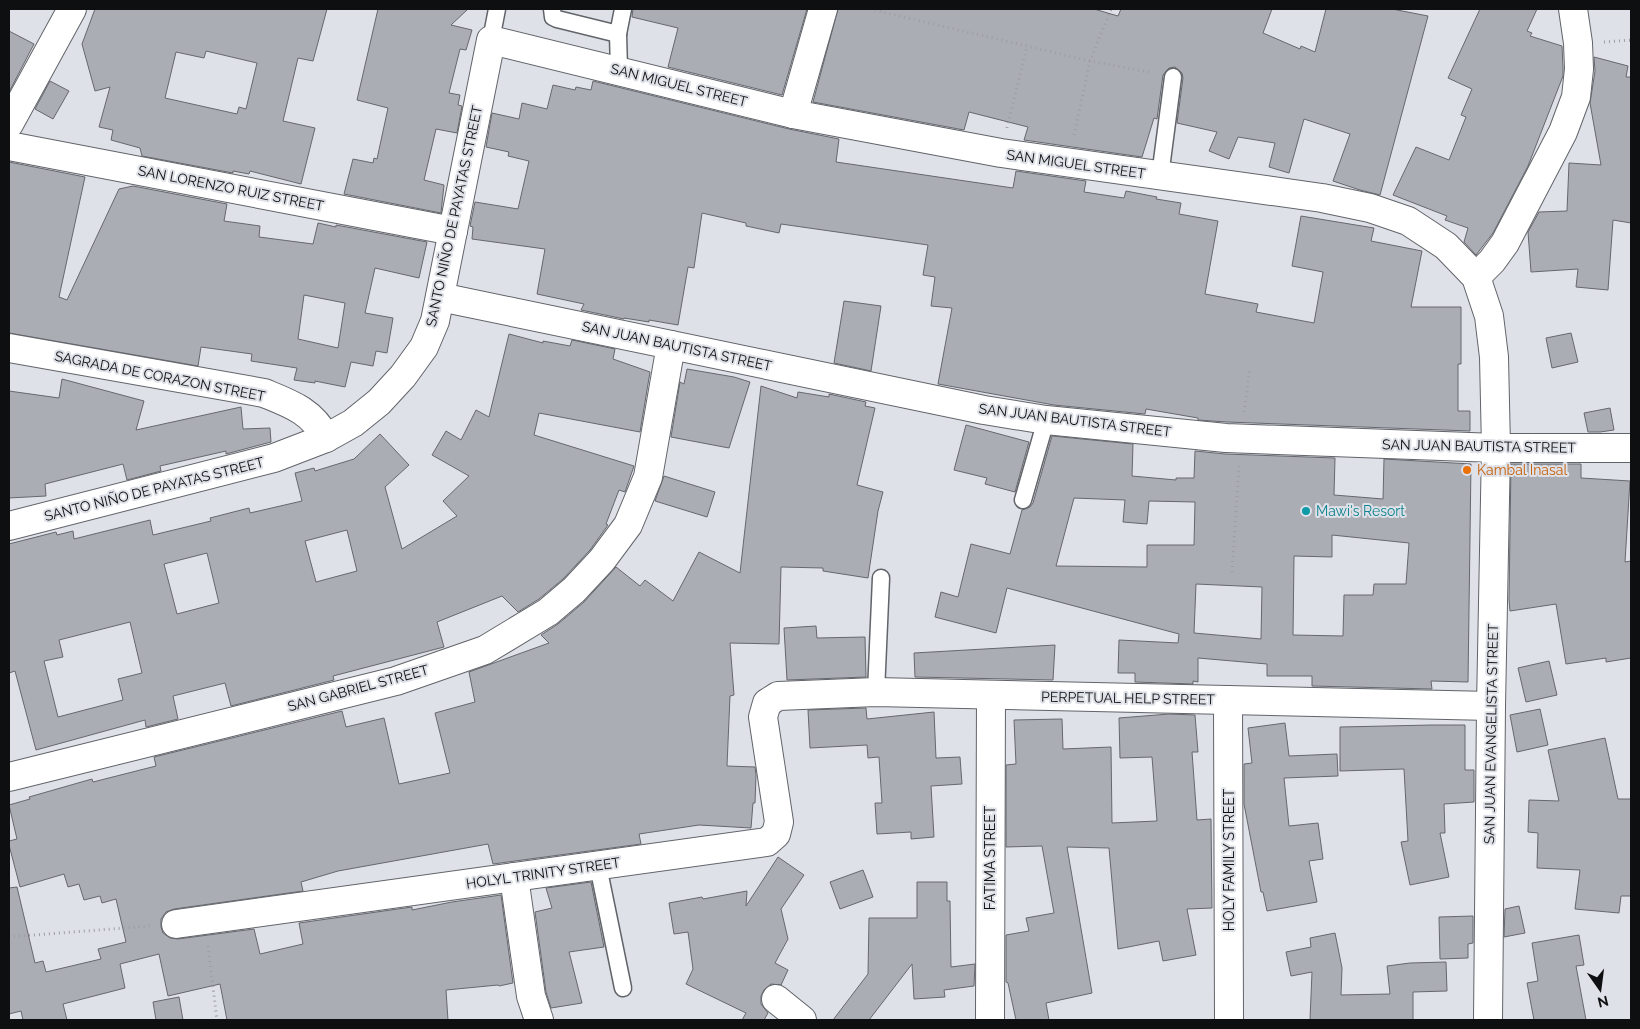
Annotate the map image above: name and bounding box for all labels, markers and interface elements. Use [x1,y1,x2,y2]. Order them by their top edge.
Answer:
street label: SAN MIGUEL STREET [609,60,749,110]
street label: SANTO NIÑO DE PAYATAS STREET [422,103,485,328]
street label: SAN MIGUEL STREET [1006,146,1147,182]
street label: SAN LORENZO RUIZ STREET [137,162,326,214]
street label: SAN JUAN BAUTISTA STREET [581,318,774,374]
street label: SAGRADA DE CORAZON STREET [53,348,267,404]
street label: SAN JUAN BAUTISTA STREET [978,400,1173,440]
street label: SAN JUAN BAUTISTA STREET [1382,436,1576,456]
street label: SANTO NIÑO DE PAYATAS STREET [42,453,266,524]
place label: Kambal Inasal [1477,462,1567,478]
marker: Kambal Inasal [1461,464,1473,476]
place label: Mawi's Resort [1316,503,1405,519]
marker: Mawi's Resort [1300,505,1312,517]
street label: SAN JUAN EVANGELISTA STREET [1481,623,1501,844]
street label: SAN GABRIEL STREET [286,661,431,715]
street label: PERPETUAL HELP STREET [1041,688,1215,708]
street label: HOLY FAMILY STREET [1221,788,1237,931]
street label: FATIMA STREET [982,805,998,910]
street label: HOLYL TRINITY STREET [465,854,621,892]
north arrow [1575,964,1625,1014]
text: N [1596,993,1610,1011]

